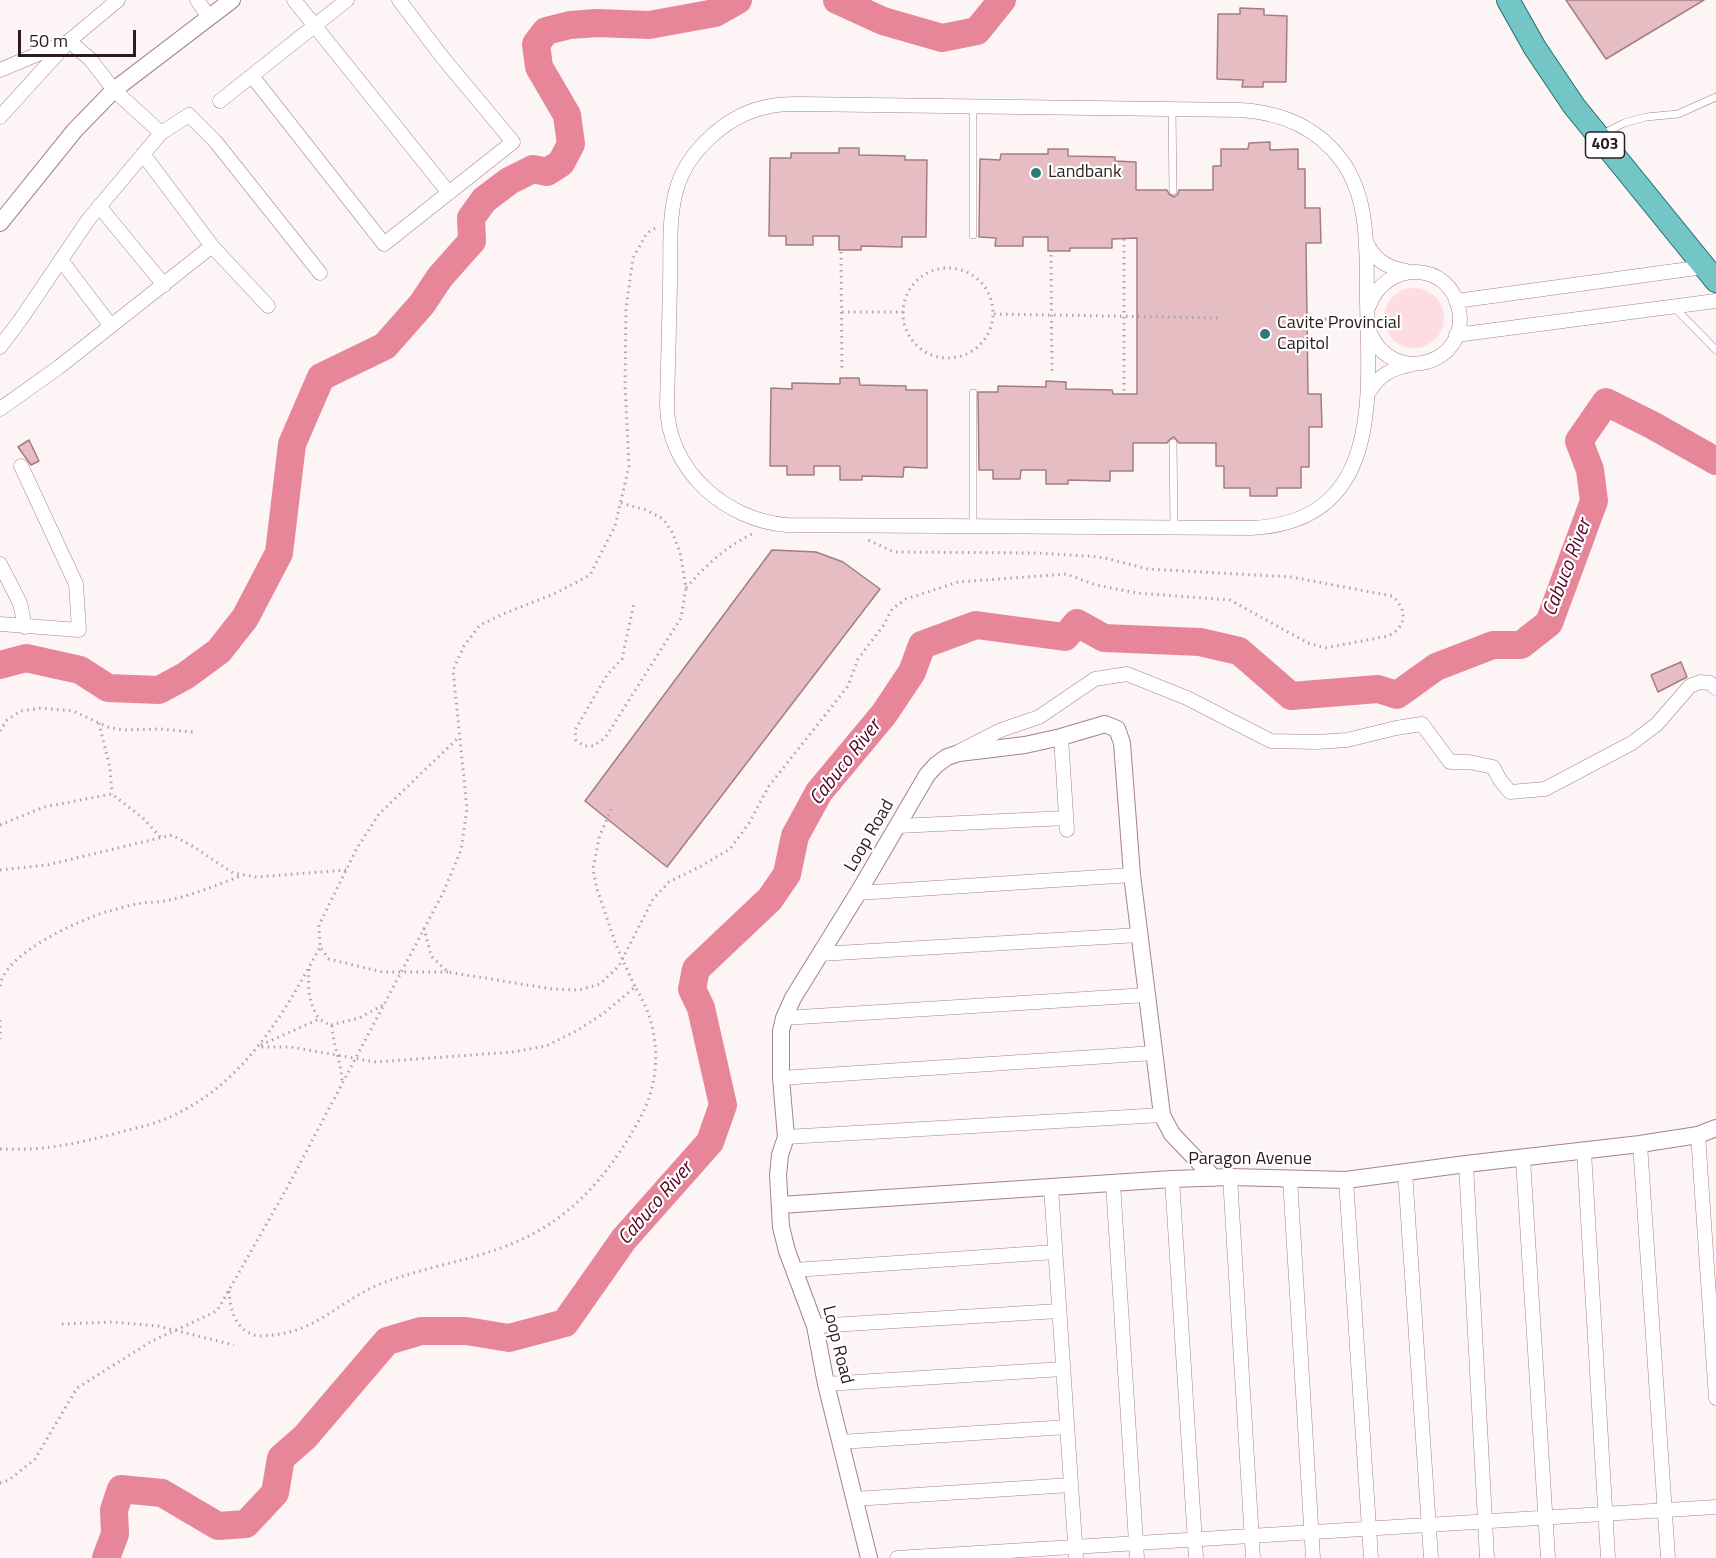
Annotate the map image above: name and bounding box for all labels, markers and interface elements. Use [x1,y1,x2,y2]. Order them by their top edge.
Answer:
scale bar [21,18,140,56]
text: 50 m [29,27,68,54]
road number: 403 [1586,132,1624,158]
place label: Landbank [1048,162,1122,184]
marker: Landbank [1029,166,1043,180]
place label: Cavite Provincial Capitol [1277,313,1401,356]
marker: Cavite Provincial Capitol [1258,327,1272,341]
water label: Cabuco River [1539,516,1597,620]
water label: Cabuco River [805,715,887,811]
street label: Loop Road [841,796,899,876]
street label: Paragon Avenue [1188,1149,1312,1171]
water label: Cabuco River [614,1158,698,1250]
street label: Loop Road [817,1304,857,1386]

